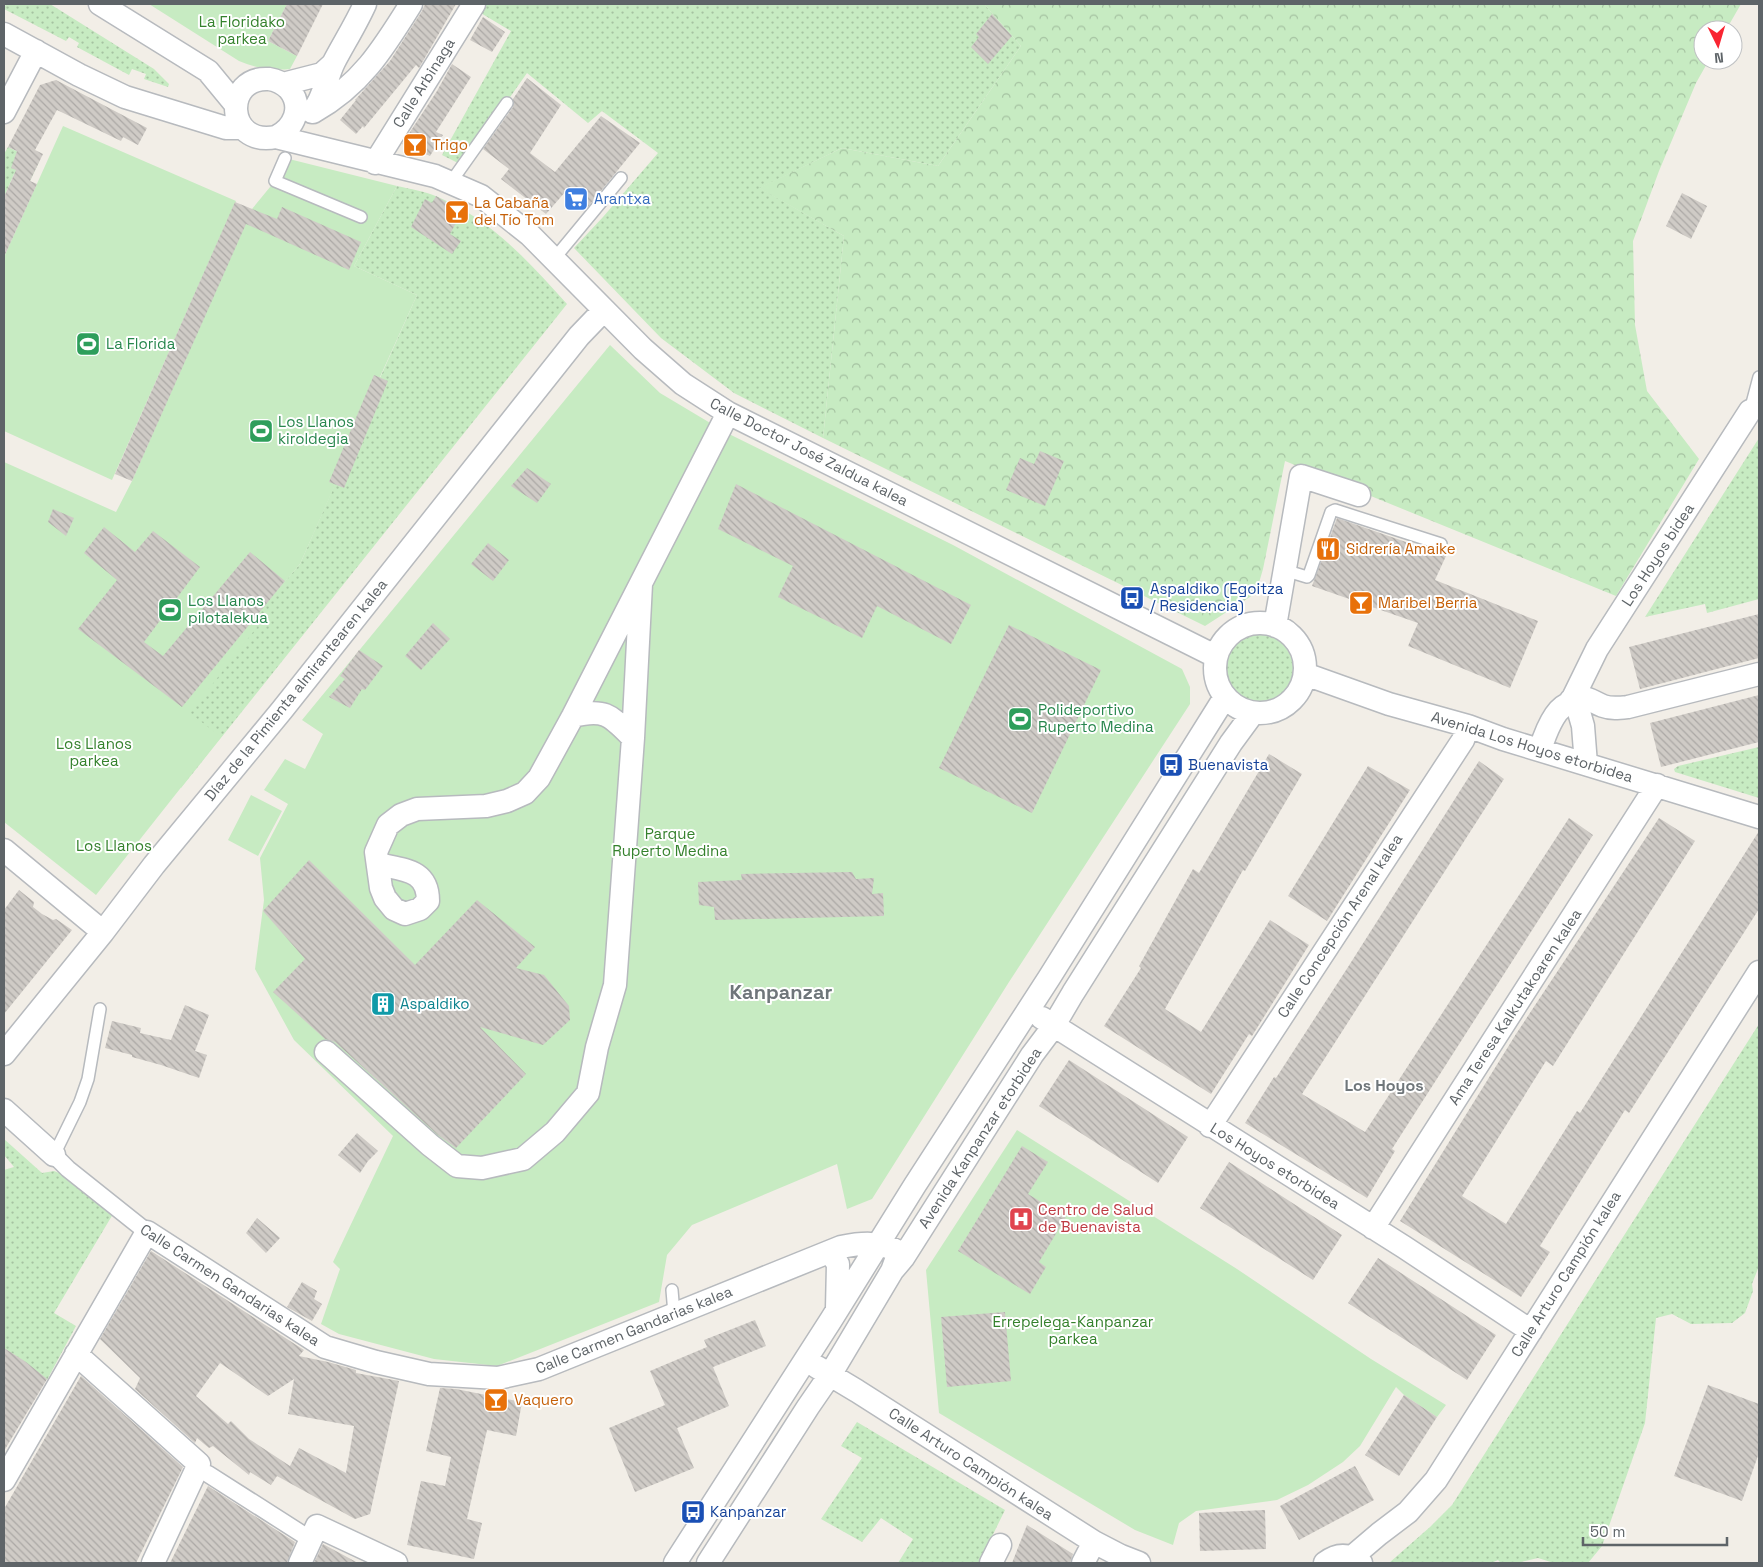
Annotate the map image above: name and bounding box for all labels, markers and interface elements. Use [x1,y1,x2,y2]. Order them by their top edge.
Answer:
park label: La Floridako parkea [199,12,285,48]
north arrow [1693,20,1743,70]
street label: Calle Arbinaga [388,34,459,131]
text: N [1714,49,1725,67]
bar icon: Trigo [402,132,428,158]
place label: Trigo [432,135,468,154]
supermarket icon: Arantxa [563,186,589,212]
place label: Arantxa [594,189,651,208]
place label: La Cabaña del Tío Tom [474,193,554,229]
bar icon: La Cabaña del Tío Tom [444,199,470,225]
sports icon: La Florida [75,331,101,357]
place label: La Florida [106,334,176,353]
street label: Calle Doctor José Zaldua kalea [707,393,912,510]
place label: Los Llanos kiroldegia [278,412,354,448]
sports icon: Los Llanos kiroldegia [248,418,274,444]
street label: Los Hoyos bidea [1617,499,1698,610]
restaurant icon: Sidrería Amaike [1315,536,1341,562]
place label: Sidrería Amaike [1346,539,1456,558]
street label: Díaz de la Pimienta almirantearen kalea [200,575,391,804]
place label: Aspaldiko (Egoitza / Residencia) [1150,579,1284,616]
bus stop icon: Aspaldiko (Egoitza / Residencia) [1119,585,1145,611]
bar icon: Maribel Berria [1348,590,1374,616]
place label: Los Llanos pilotalekua [188,591,268,627]
place label: Maribel Berria [1378,593,1478,612]
sports icon: Los Llanos pilotalekua [157,597,183,623]
place label: Polideportivo Ruperto Medina [1038,700,1154,736]
sports icon: Polideportivo Ruperto Medina [1007,706,1033,732]
street label: Avenida Los Hoyos etorbidea [1429,707,1636,786]
park label: Los Llanos parkea [56,734,132,770]
bus stop icon: Buenavista [1158,752,1184,778]
place label: Buenavista [1188,755,1269,774]
park label: Parque Ruperto Medina [612,824,728,860]
street label: Calle Concepción Arenal kalea [1273,830,1406,1021]
park label: Los Llanos [76,836,152,855]
street label: Ama Teresa Kalkutakoaren kalea [1444,905,1585,1108]
district label: Kanpanzar [730,979,833,1005]
building icon: Aspaldiko [370,991,396,1017]
place label: Aspaldiko [400,994,470,1013]
street label: Avenida Kanpanzar etorbidea [914,1043,1045,1232]
district label: Los Hoyos [1344,1075,1424,1096]
street label: Los Hoyos etorbidea [1207,1118,1344,1213]
street label: Calle Arturo Campión kalea [1507,1187,1625,1360]
place label: Centro de Salud de Buenavista [1038,1200,1154,1236]
hospital icon: Centro de Salud de Buenavista [1008,1206,1034,1232]
street label: Calle Carmen Gandarias kalea [137,1219,324,1350]
street label: Calle Carmen Gandarias kalea [533,1281,735,1378]
park label: Errepelega-Kanpanzar parkea [993,1312,1154,1348]
bar icon: Vaquero [483,1387,509,1413]
place label: Vaquero [514,1390,574,1409]
street label: Calle Arturo Campión kalea [885,1403,1057,1524]
bus stop icon: Kanpanzar [680,1499,706,1525]
place label: Kanpanzar [710,1502,787,1521]
scale bar [1583,1514,1727,1546]
text: 50 m [1590,1522,1625,1541]

